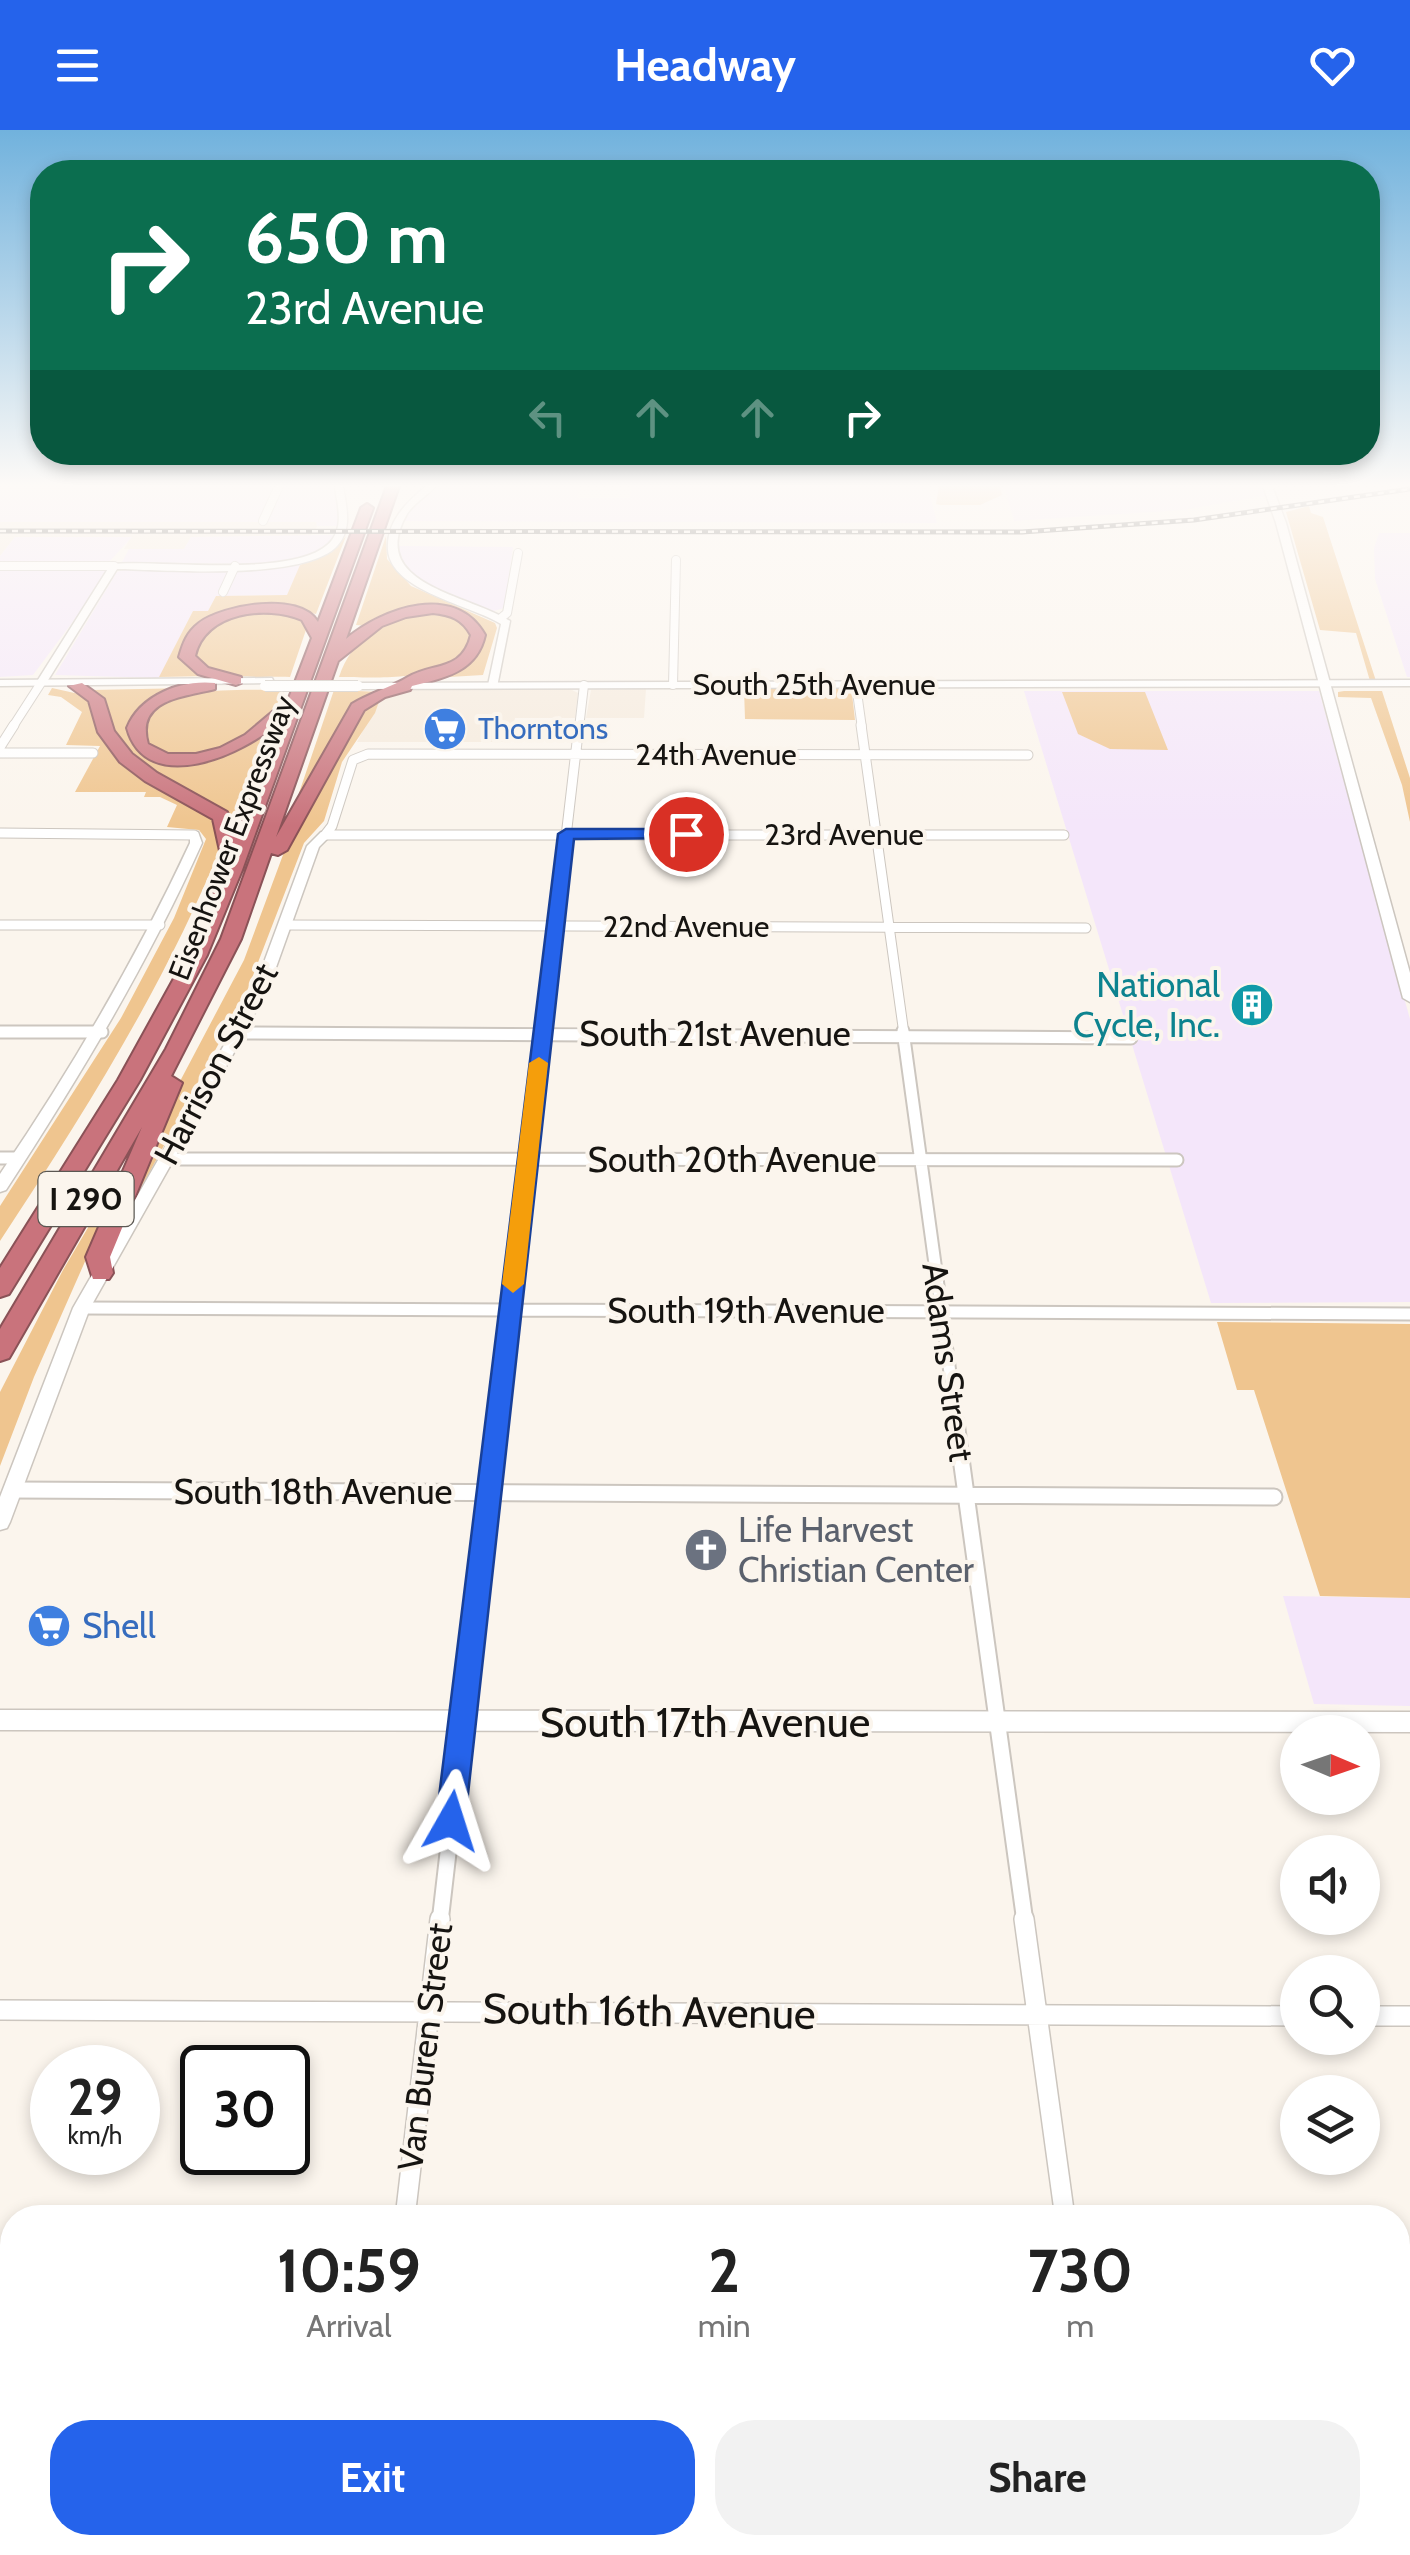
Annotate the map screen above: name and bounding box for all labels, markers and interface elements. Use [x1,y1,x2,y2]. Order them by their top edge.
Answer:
icon: menu [50,38,105,93]
text: Headway [614,38,796,92]
icon: heart [1305,38,1360,93]
text: 650 m [245,195,448,281]
icon: right [80,200,210,330]
text: 23rd Avenue [245,281,484,335]
icon: left [520,390,575,445]
icon: ahead [625,390,680,445]
icon: ahead [730,390,785,445]
icon: right [835,390,890,445]
street label: South 25th Avenue [692,666,936,703]
street label: Eisenhower Expressway [160,691,303,985]
supermarket icon: Thorntons [422,706,468,752]
place label: Thorntons [478,710,608,747]
street label: 24th Avenue [635,736,797,773]
pin [644,792,729,877]
icon: arrive [659,807,714,862]
street label: 23rd Avenue [764,816,924,853]
street label: 22nd Avenue [603,908,769,945]
street label: Harrison Street [145,956,287,1172]
place label: National Cycle, Inc. [1073,963,1221,1046]
building icon: National Cycle, Inc. [1229,982,1275,1028]
street label: South 21st Avenue [579,1012,851,1055]
street label: South 20th Avenue [587,1138,877,1181]
road number: I 290 [38,1172,134,1226]
street label: Adams Street [913,1260,984,1464]
street label: South 19th Avenue [607,1289,885,1332]
street label: South 18th Avenue [174,1470,452,1513]
place label: Life Harvest Christian Center [738,1508,974,1591]
church icon: Life Harvest Christian Center [683,1527,729,1573]
supermarket icon: Shell [26,1603,72,1649]
place label: Shell [82,1604,156,1647]
street label: South 17th Avenue [540,1696,870,1748]
north arrow [1280,1715,1380,1815]
map controls [1280,1715,1380,2175]
position arrow [399,1769,503,1873]
button: sound [1280,1835,1380,1935]
street label: Van Buren Street [388,1920,461,2173]
button: search [1280,1955,1380,2055]
street label: South 16th Avenue [482,1982,816,2040]
speed limit sign: 30 [180,2045,310,2175]
text: 29 [68,2067,122,2128]
button: layers [1280,2075,1380,2175]
text: km/h [68,2120,122,2150]
text: 10:59 [277,2234,421,2307]
text: 2 [708,2234,740,2307]
text: 730 [1028,2234,1133,2307]
text: Arrival [306,2306,392,2345]
text: min [698,2306,751,2345]
text: m [1066,2306,1094,2345]
button: Exit [50,2420,695,2535]
button: Share [715,2420,1360,2535]

